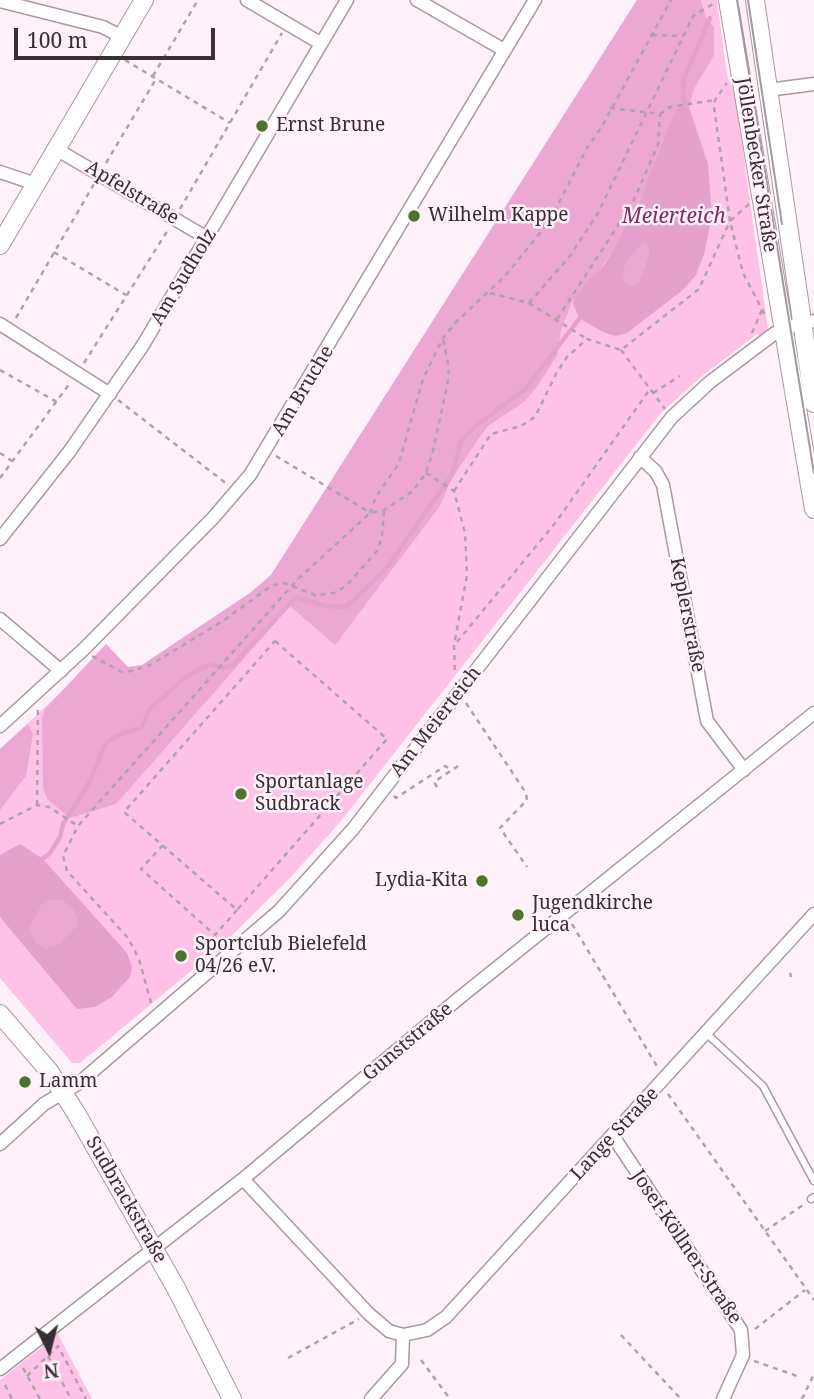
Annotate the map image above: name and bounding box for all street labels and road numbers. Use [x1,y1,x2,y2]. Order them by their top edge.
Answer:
street label: Jöllenbecker Straße [731,76,781,254]
street label: Apfelstraße [81,156,183,230]
street label: Am Sudholz [146,224,222,330]
street label: Am Bruche [267,342,339,440]
street label: Keplerstraße [665,556,709,674]
street label: Am Meierteich [386,662,486,782]
street label: Gunststraße [358,998,458,1086]
street label: Lange Straße [566,1083,664,1185]
street label: Sudbrackstraße [81,1133,171,1267]
street label: Josef-Köllner-Straße [626,1166,746,1328]

